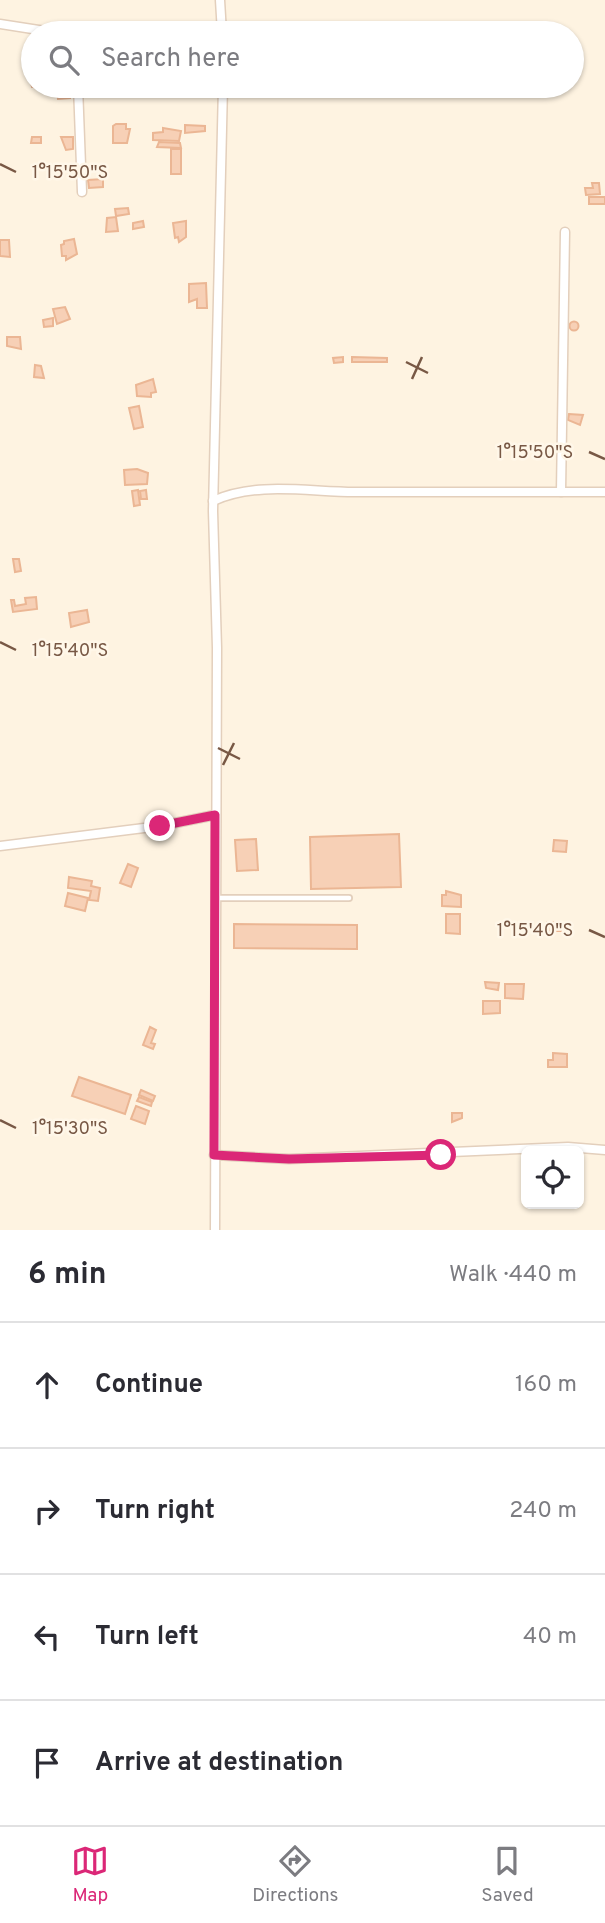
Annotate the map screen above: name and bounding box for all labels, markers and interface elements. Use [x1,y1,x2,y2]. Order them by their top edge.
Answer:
search box [21,21,584,98]
icon: search [45,41,83,79]
text: Search here [101,43,240,76]
text: 1°15'50"S [32,162,108,185]
text: 1°15'50"S [497,442,573,465]
text: 1°15'40"S [32,640,108,663]
route end [144,810,175,841]
text: 1°15'40"S [497,920,573,943]
text: 1°15'30"S [32,1118,108,1141]
route start [425,1139,456,1170]
map controls [521,1146,584,1209]
button: locate [521,1146,584,1209]
text: 6 min [28,1257,106,1294]
text: Walk · 440 m [449,1261,577,1290]
icon: ahead [28,1366,66,1404]
text: Continue [95,1369,203,1402]
text: 160 m [515,1371,577,1400]
icon: right [28,1492,66,1530]
text: Turn right [95,1495,215,1528]
text: 240 m [509,1497,577,1526]
icon: left [28,1618,66,1656]
text: Turn left [95,1621,199,1654]
text: 40 m [523,1623,577,1652]
icon: arrive [28,1744,66,1782]
text: Arrive at destination [95,1747,343,1780]
tab: Map [71,1842,109,1908]
tab: Directions [252,1842,339,1908]
tab: Saved [481,1842,534,1908]

